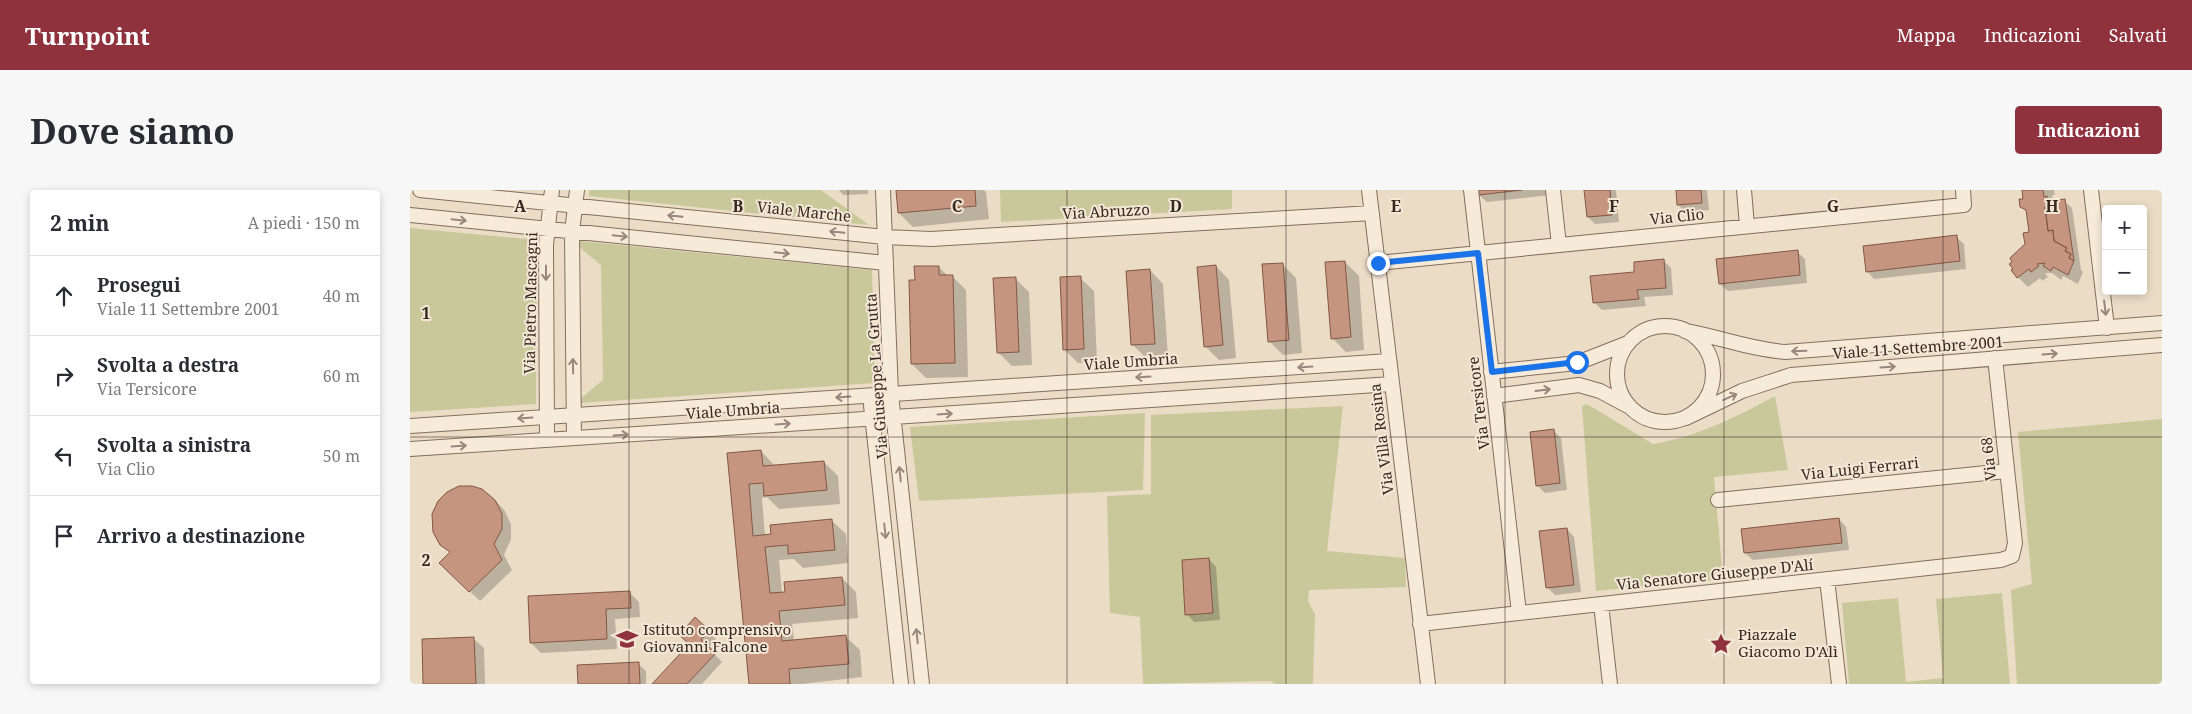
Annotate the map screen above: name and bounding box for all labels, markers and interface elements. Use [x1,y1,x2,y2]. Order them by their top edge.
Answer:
text: Turnpoint [25,19,150,52]
text: Mappa [1897,23,1956,47]
text: Indicazioni [1984,23,2081,47]
text: Salvati [2109,23,2167,47]
button: Indicazioni [2015,106,2162,154]
text: Dove siamo [30,107,235,154]
text: A [514,195,527,217]
text: B [733,195,744,217]
text: C [952,195,963,217]
text: D [1170,195,1182,217]
text: E [1391,195,1401,217]
text: F [1609,195,1619,217]
text: G [1827,195,1839,217]
text: H [2045,195,2059,217]
street label: Viale Marche [756,196,852,226]
street label: Via Abruzzo [1062,199,1150,223]
street label: Via Clio [1649,203,1705,229]
map controls [2102,205,2147,295]
button: + [2102,205,2147,250]
text: 2 min [50,209,109,237]
one-way arrow [667,211,683,220]
text: A piedi · 150 m [248,212,360,234]
one-way arrow [450,215,466,225]
one-way arrow [829,227,845,237]
street label: Via Pietro Mascagni [519,232,541,374]
one-way arrow [612,232,628,241]
one-way arrow [774,248,790,258]
button: − [2102,250,2147,295]
route end [1367,252,1390,275]
one-way arrow [541,265,551,281]
text: Prosegui [97,272,181,298]
icon: ahead [50,282,78,310]
text: 40 m [323,285,360,307]
street label: Via Giuseppe La Grutta [860,293,892,459]
text: Viale 11 Settembre 2001 [97,298,280,320]
one-way arrow [2100,300,2110,316]
text: 1 [421,302,431,324]
street label: Viale 11 Settembre 2001 [1832,331,2004,363]
one-way arrow [1792,346,1808,356]
street label: Viale Umbria [1083,348,1179,374]
one-way arrow [2042,350,2058,359]
route start [1566,351,1589,374]
text: Svolta a destra [97,352,239,378]
street label: Via Tersicore [1462,356,1494,451]
one-way arrow [568,359,578,375]
icon: right [50,362,78,390]
one-way arrow [1298,362,1314,371]
one-way arrow [1880,362,1896,371]
text: 60 m [323,365,360,387]
one-way arrow [1136,373,1152,382]
text: Via Tersicore [97,378,197,400]
street label: Via Villa Rosina [1364,382,1398,496]
one-way arrow [1534,385,1550,395]
one-way arrow [1722,391,1737,401]
one-way arrow [835,393,851,402]
street label: Viale Umbria [685,397,781,423]
one-way arrow [937,409,953,418]
one-way arrow [517,414,533,423]
one-way arrow [775,420,791,429]
one-way arrow [613,431,629,440]
text: Svolta a sinistra [97,432,251,458]
street label: Via 68 [1976,436,2000,482]
one-way arrow [450,441,466,450]
icon: left [50,442,78,470]
text: 50 m [323,445,360,467]
street label: Via Luigi Ferrari [1800,452,1920,484]
text: Via Clio [97,458,155,480]
one-way arrow [895,466,905,482]
icon: arrive [50,522,78,550]
text: Arrivo a destinazione [97,523,305,549]
one-way arrow [880,523,890,539]
text: 2 [421,549,431,571]
street label: Via Senatore Giuseppe D'Alí [1616,554,1814,594]
place label: Istituto comprensivo Giovanni Falcone [643,619,791,656]
place label: Piazzale Giacomo D'Alì [1738,624,1838,661]
school or university icon: Istituto comprensivo Giovanni Falcone [614,626,640,652]
one-way arrow [912,628,922,644]
place icon: Piazzale Giacomo D'Alì [1708,631,1734,657]

